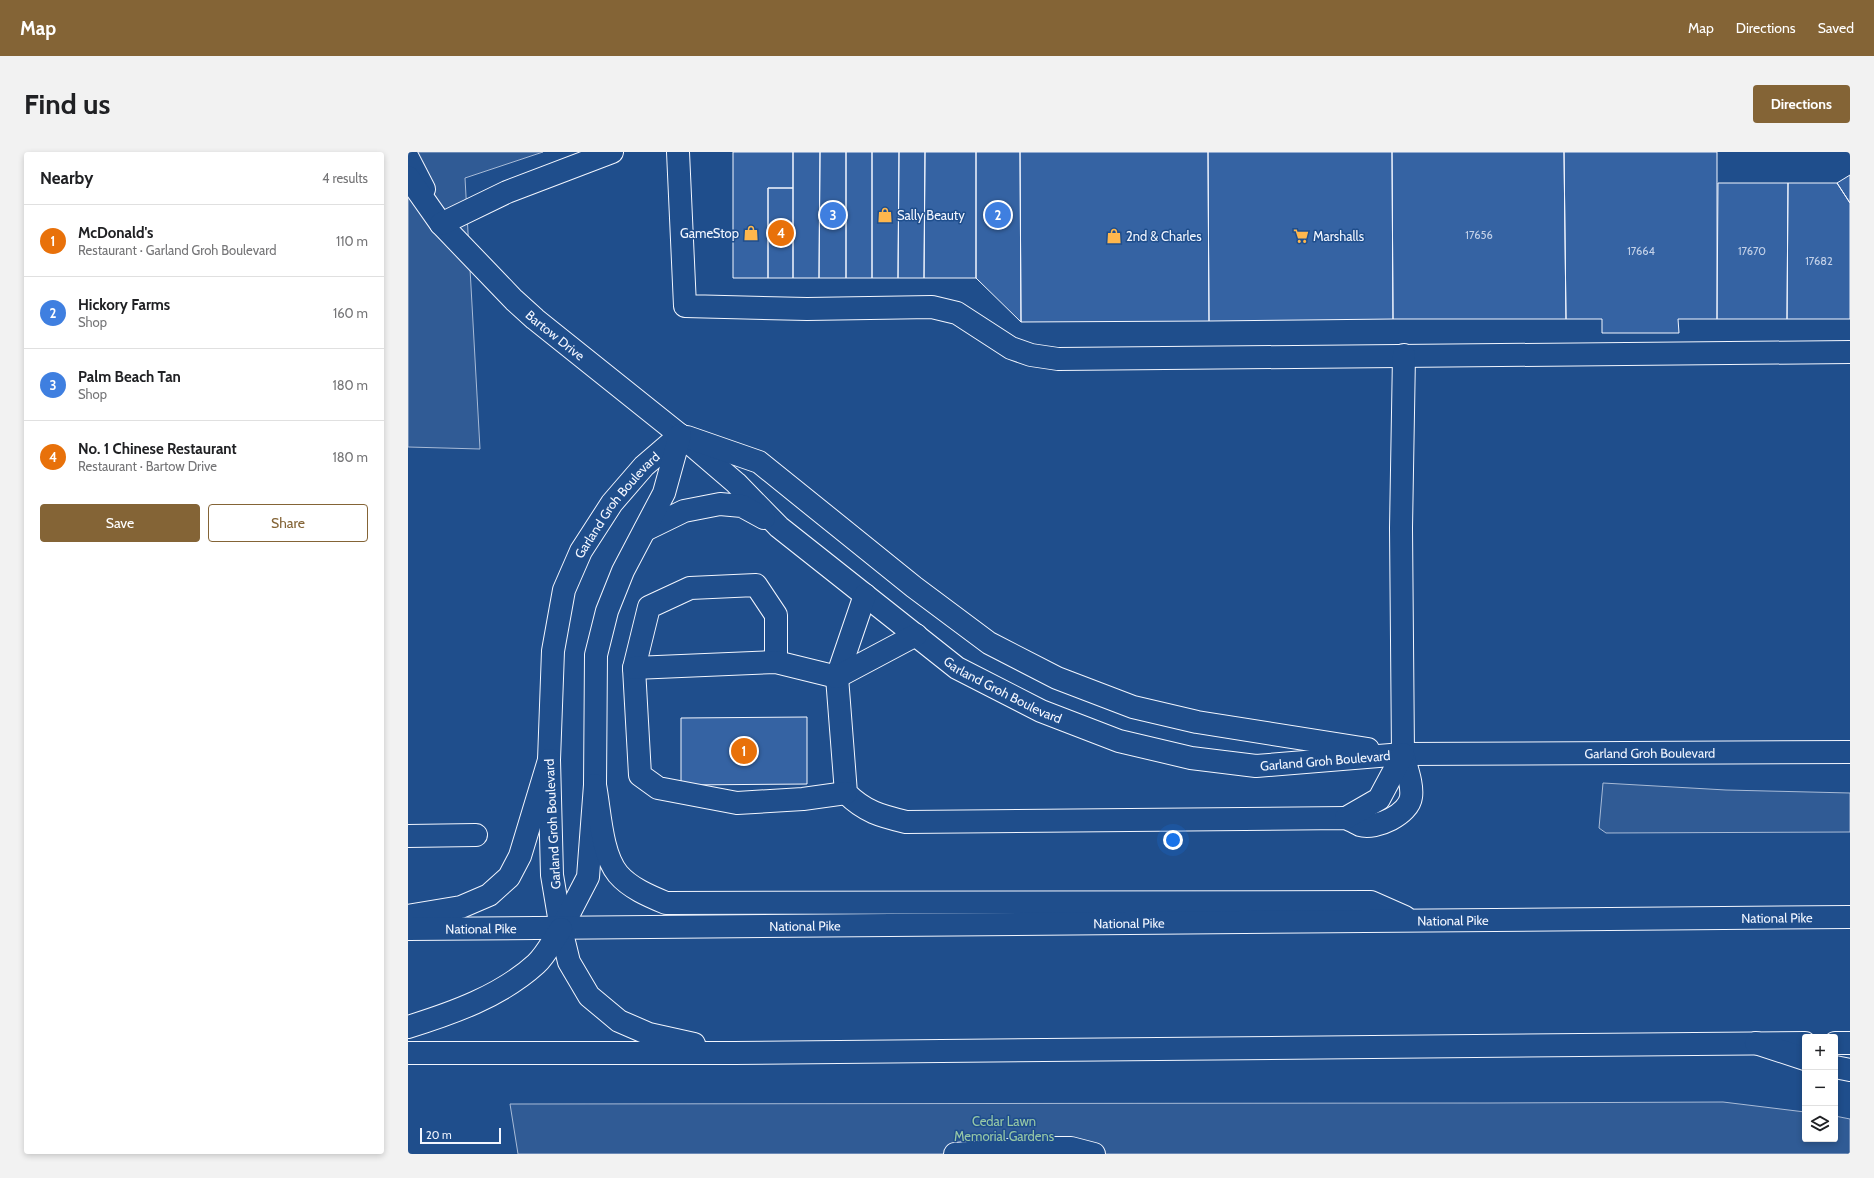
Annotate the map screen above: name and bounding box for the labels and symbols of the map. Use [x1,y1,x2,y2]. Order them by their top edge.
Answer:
pin: 3 [820,200,846,230]
pin: 2 [985,200,1011,230]
shop icon: Sally Beauty [876,206,894,224]
place label: Sally Beauty [897,207,965,223]
pin: 4 [768,218,794,248]
shop icon: GameStop [742,224,760,242]
place label: GameStop [680,225,739,241]
shop icon: 2nd & Charles [1105,227,1123,245]
supermarket icon: Marshalls [1292,227,1310,245]
place label: 2nd & Charles [1126,228,1202,244]
place label: Marshalls [1313,228,1365,244]
house number: 17656 [1465,228,1493,242]
house number: 17664 [1627,244,1655,258]
house number: 17670 [1738,244,1766,258]
house number: 17682 [1805,254,1833,268]
street label: Bartow Drive [522,307,588,364]
street label: Garland Groh Boulevard [571,448,663,560]
street label: Garland Groh Boulevard [941,653,1064,726]
pin: 1 [731,736,757,766]
street label: Garland Groh Boulevard [1585,745,1715,761]
street label: Garland Groh Boulevard [1259,747,1391,774]
street label: Garland Groh Boulevard [541,758,563,890]
your location [1163,830,1183,850]
street label: National Pike [1741,909,1813,926]
street label: National Pike [1417,912,1489,929]
street label: National Pike [1093,915,1165,931]
street label: National Pike [769,917,841,934]
street label: National Pike [445,920,517,937]
park label: Cedar Lawn Memorial Gardens [954,1113,1055,1144]
scale bar [420,1126,501,1145]

